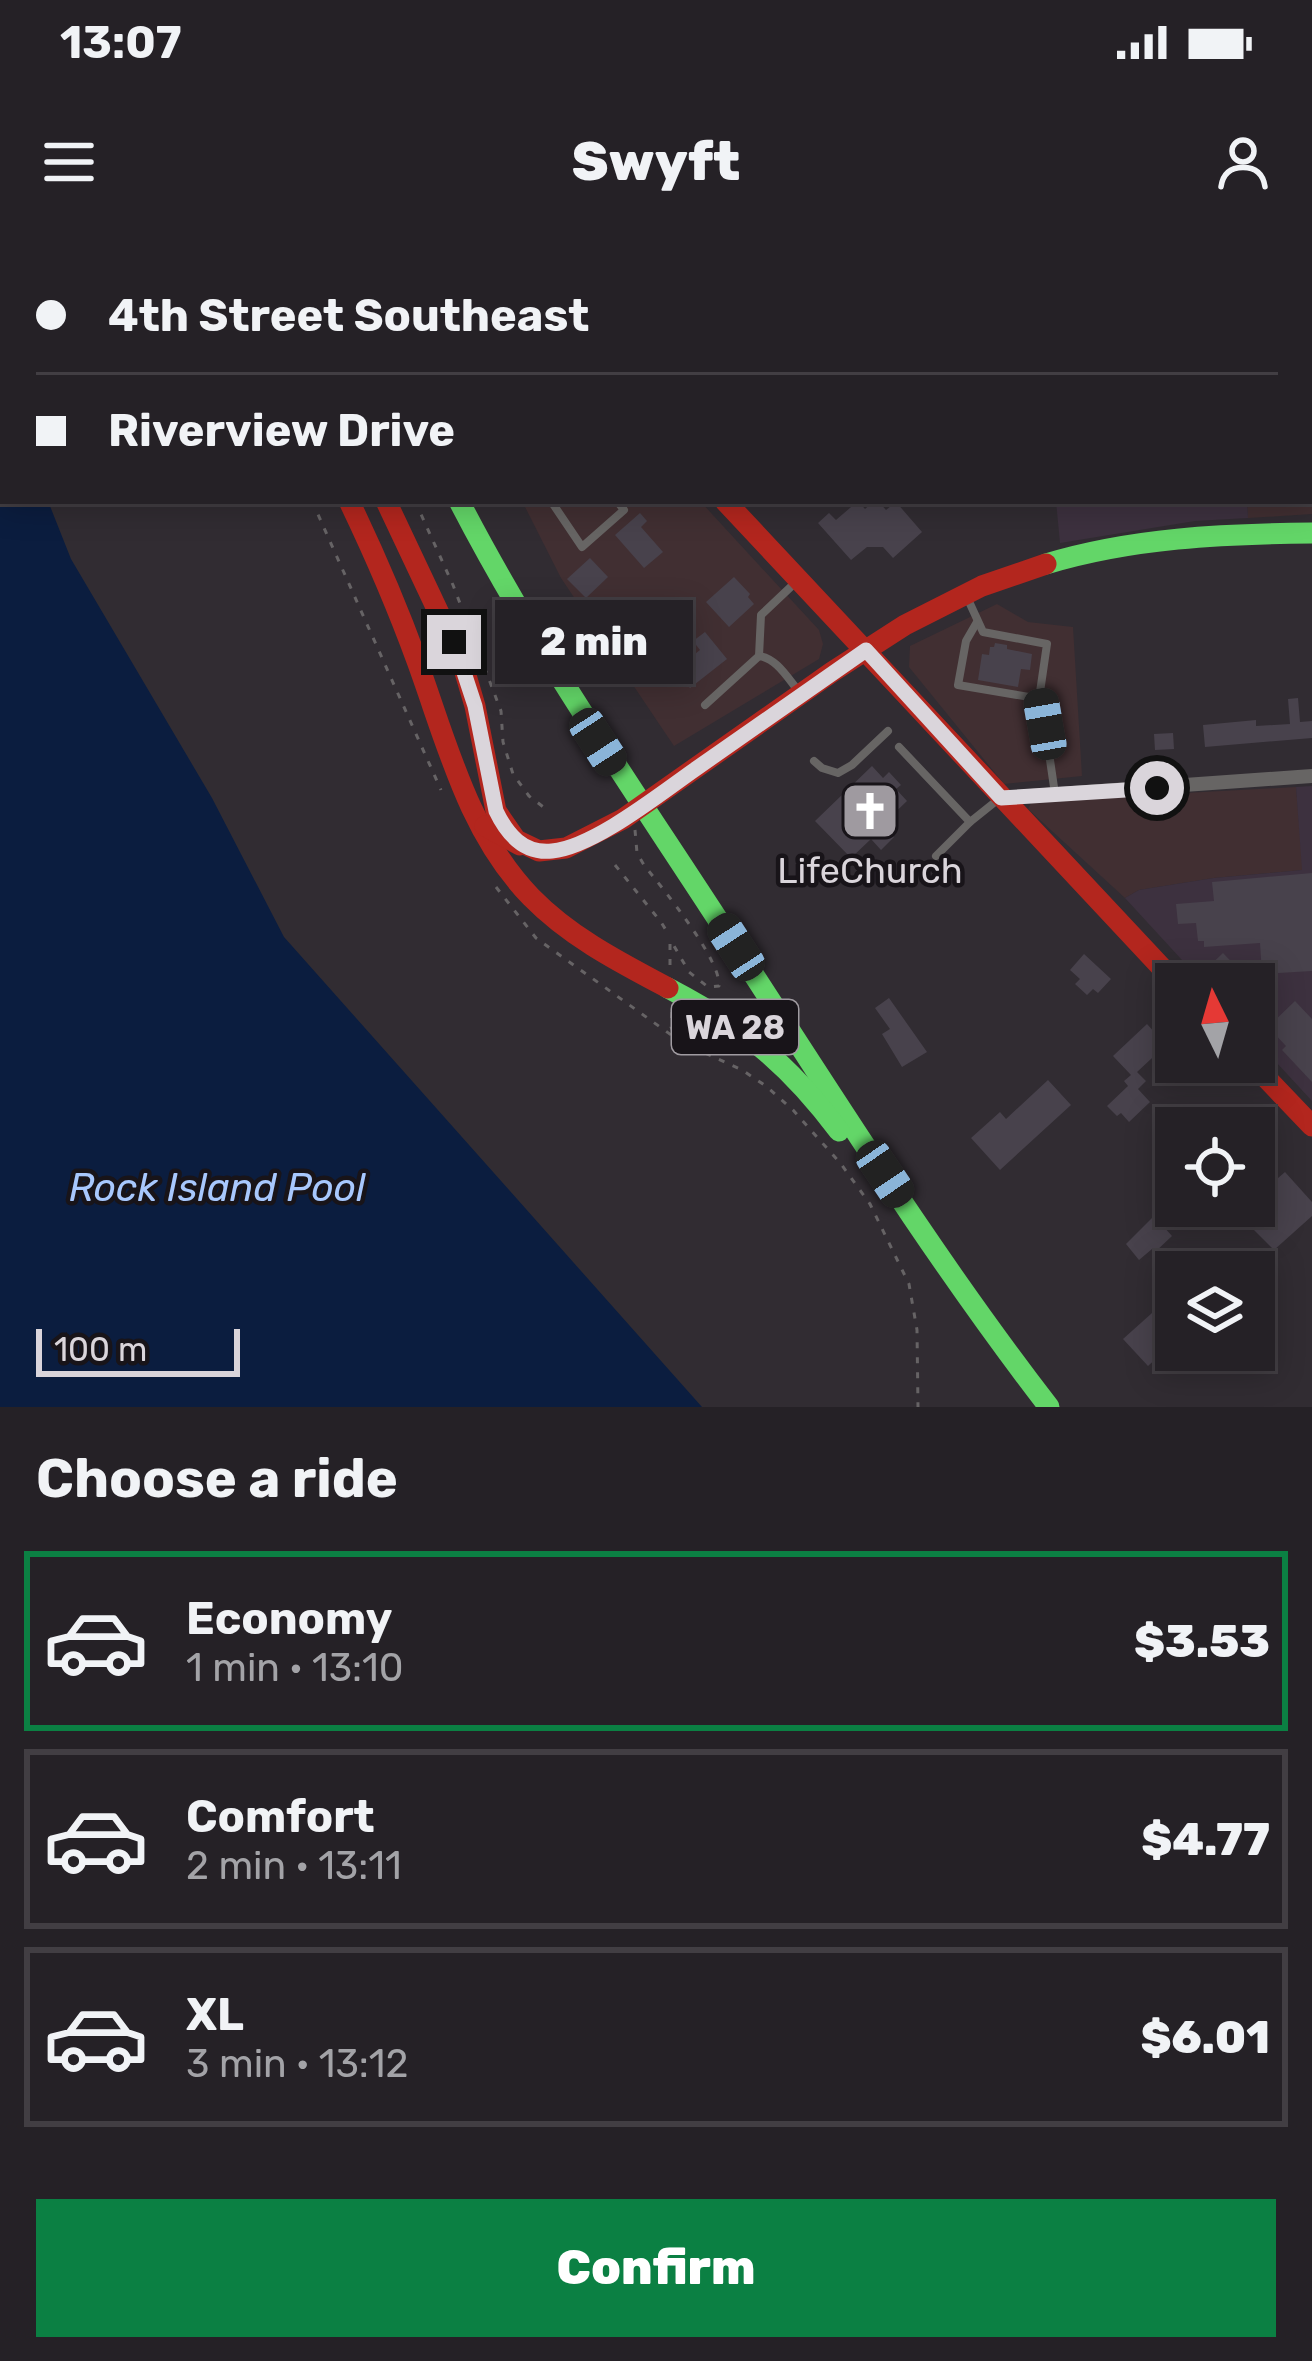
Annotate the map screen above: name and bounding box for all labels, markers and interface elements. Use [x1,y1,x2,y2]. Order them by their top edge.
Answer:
text: 13:07 [60,16,182,69]
icon: menu [36,129,102,195]
icon: person [1210,129,1276,195]
text: Swyft [572,130,740,194]
text: 4th Street Southeast [108,289,589,342]
text: Riverview Drive [108,404,455,457]
callout: 2 min [496,600,694,684]
route end [427,615,481,669]
text: 2 min [540,619,648,665]
car [1021,685,1069,763]
car [563,702,633,782]
route start [1130,761,1184,815]
church icon: LifeChurch [839,780,901,842]
place label: LifeChurch [777,849,963,892]
car [701,907,771,987]
north arrow [1155,963,1275,1083]
map controls [1155,963,1275,1371]
road number: WA 28 [672,1000,798,1054]
button: locate [1155,1107,1275,1227]
car [850,1134,920,1214]
water label: Rock Island Pool [68,1165,366,1211]
button: layers [1155,1251,1275,1371]
scale bar [36,1323,240,1376]
text: 100 m [54,1330,147,1369]
text: Choose a ride [36,1447,398,1511]
icon: car [42,1587,150,1695]
text: Economy [186,1592,392,1645]
text: $3.53 [1134,1615,1270,1668]
text: 1 min · 13:10 [186,1645,404,1691]
icon: car [42,1785,150,1893]
text: Comfort [186,1790,375,1843]
text: $4.77 [1141,1813,1270,1866]
text: 2 min · 13:11 [186,1843,402,1889]
icon: car [42,1983,150,2091]
text: XL [186,1988,244,2041]
text: $6.01 [1140,2011,1270,2064]
text: 3 min · 13:12 [186,2041,408,2087]
button: Confirm [36,2199,1276,2337]

